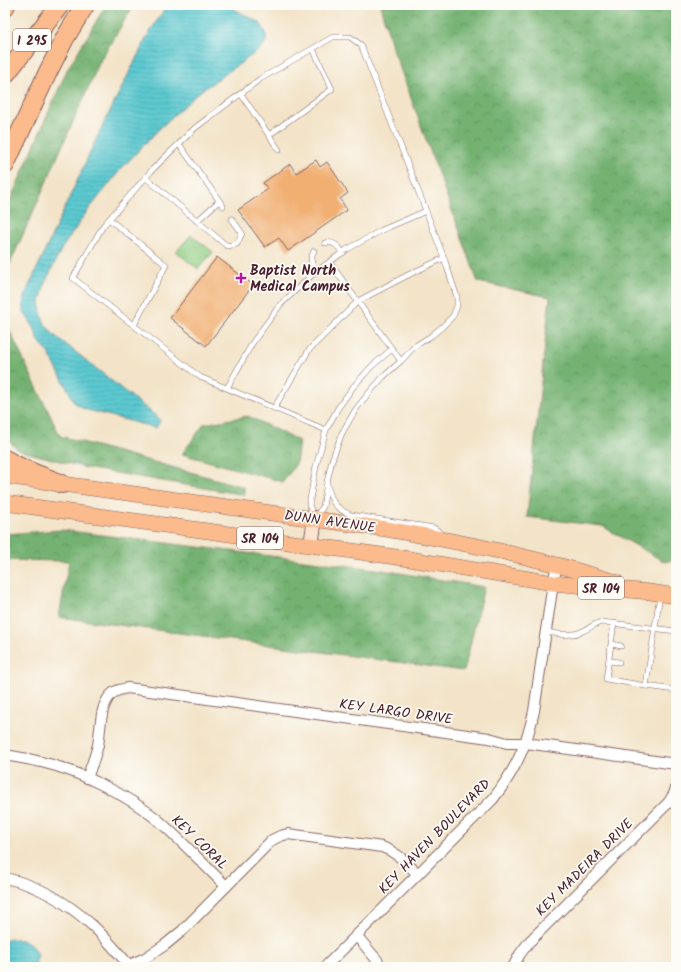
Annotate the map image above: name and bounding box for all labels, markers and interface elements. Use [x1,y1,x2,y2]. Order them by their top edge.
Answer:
road number: I 295 [13,29,51,51]
place label: Baptist North Medical Campus [250,260,350,298]
marker: Baptist North Medical Campus [235,272,247,284]
street label: DUNN AVENUE [283,505,378,539]
road number: SR 104 [237,527,283,549]
road number: SR 104 [578,577,624,599]
street label: KEY LARGO DRIVE [338,693,455,731]
street label: KEY HAVEN BOULEVARD [373,774,496,900]
street label: KEY CORAL [166,810,233,875]
street label: KEY MADEIRA DRIVE [531,813,639,922]

